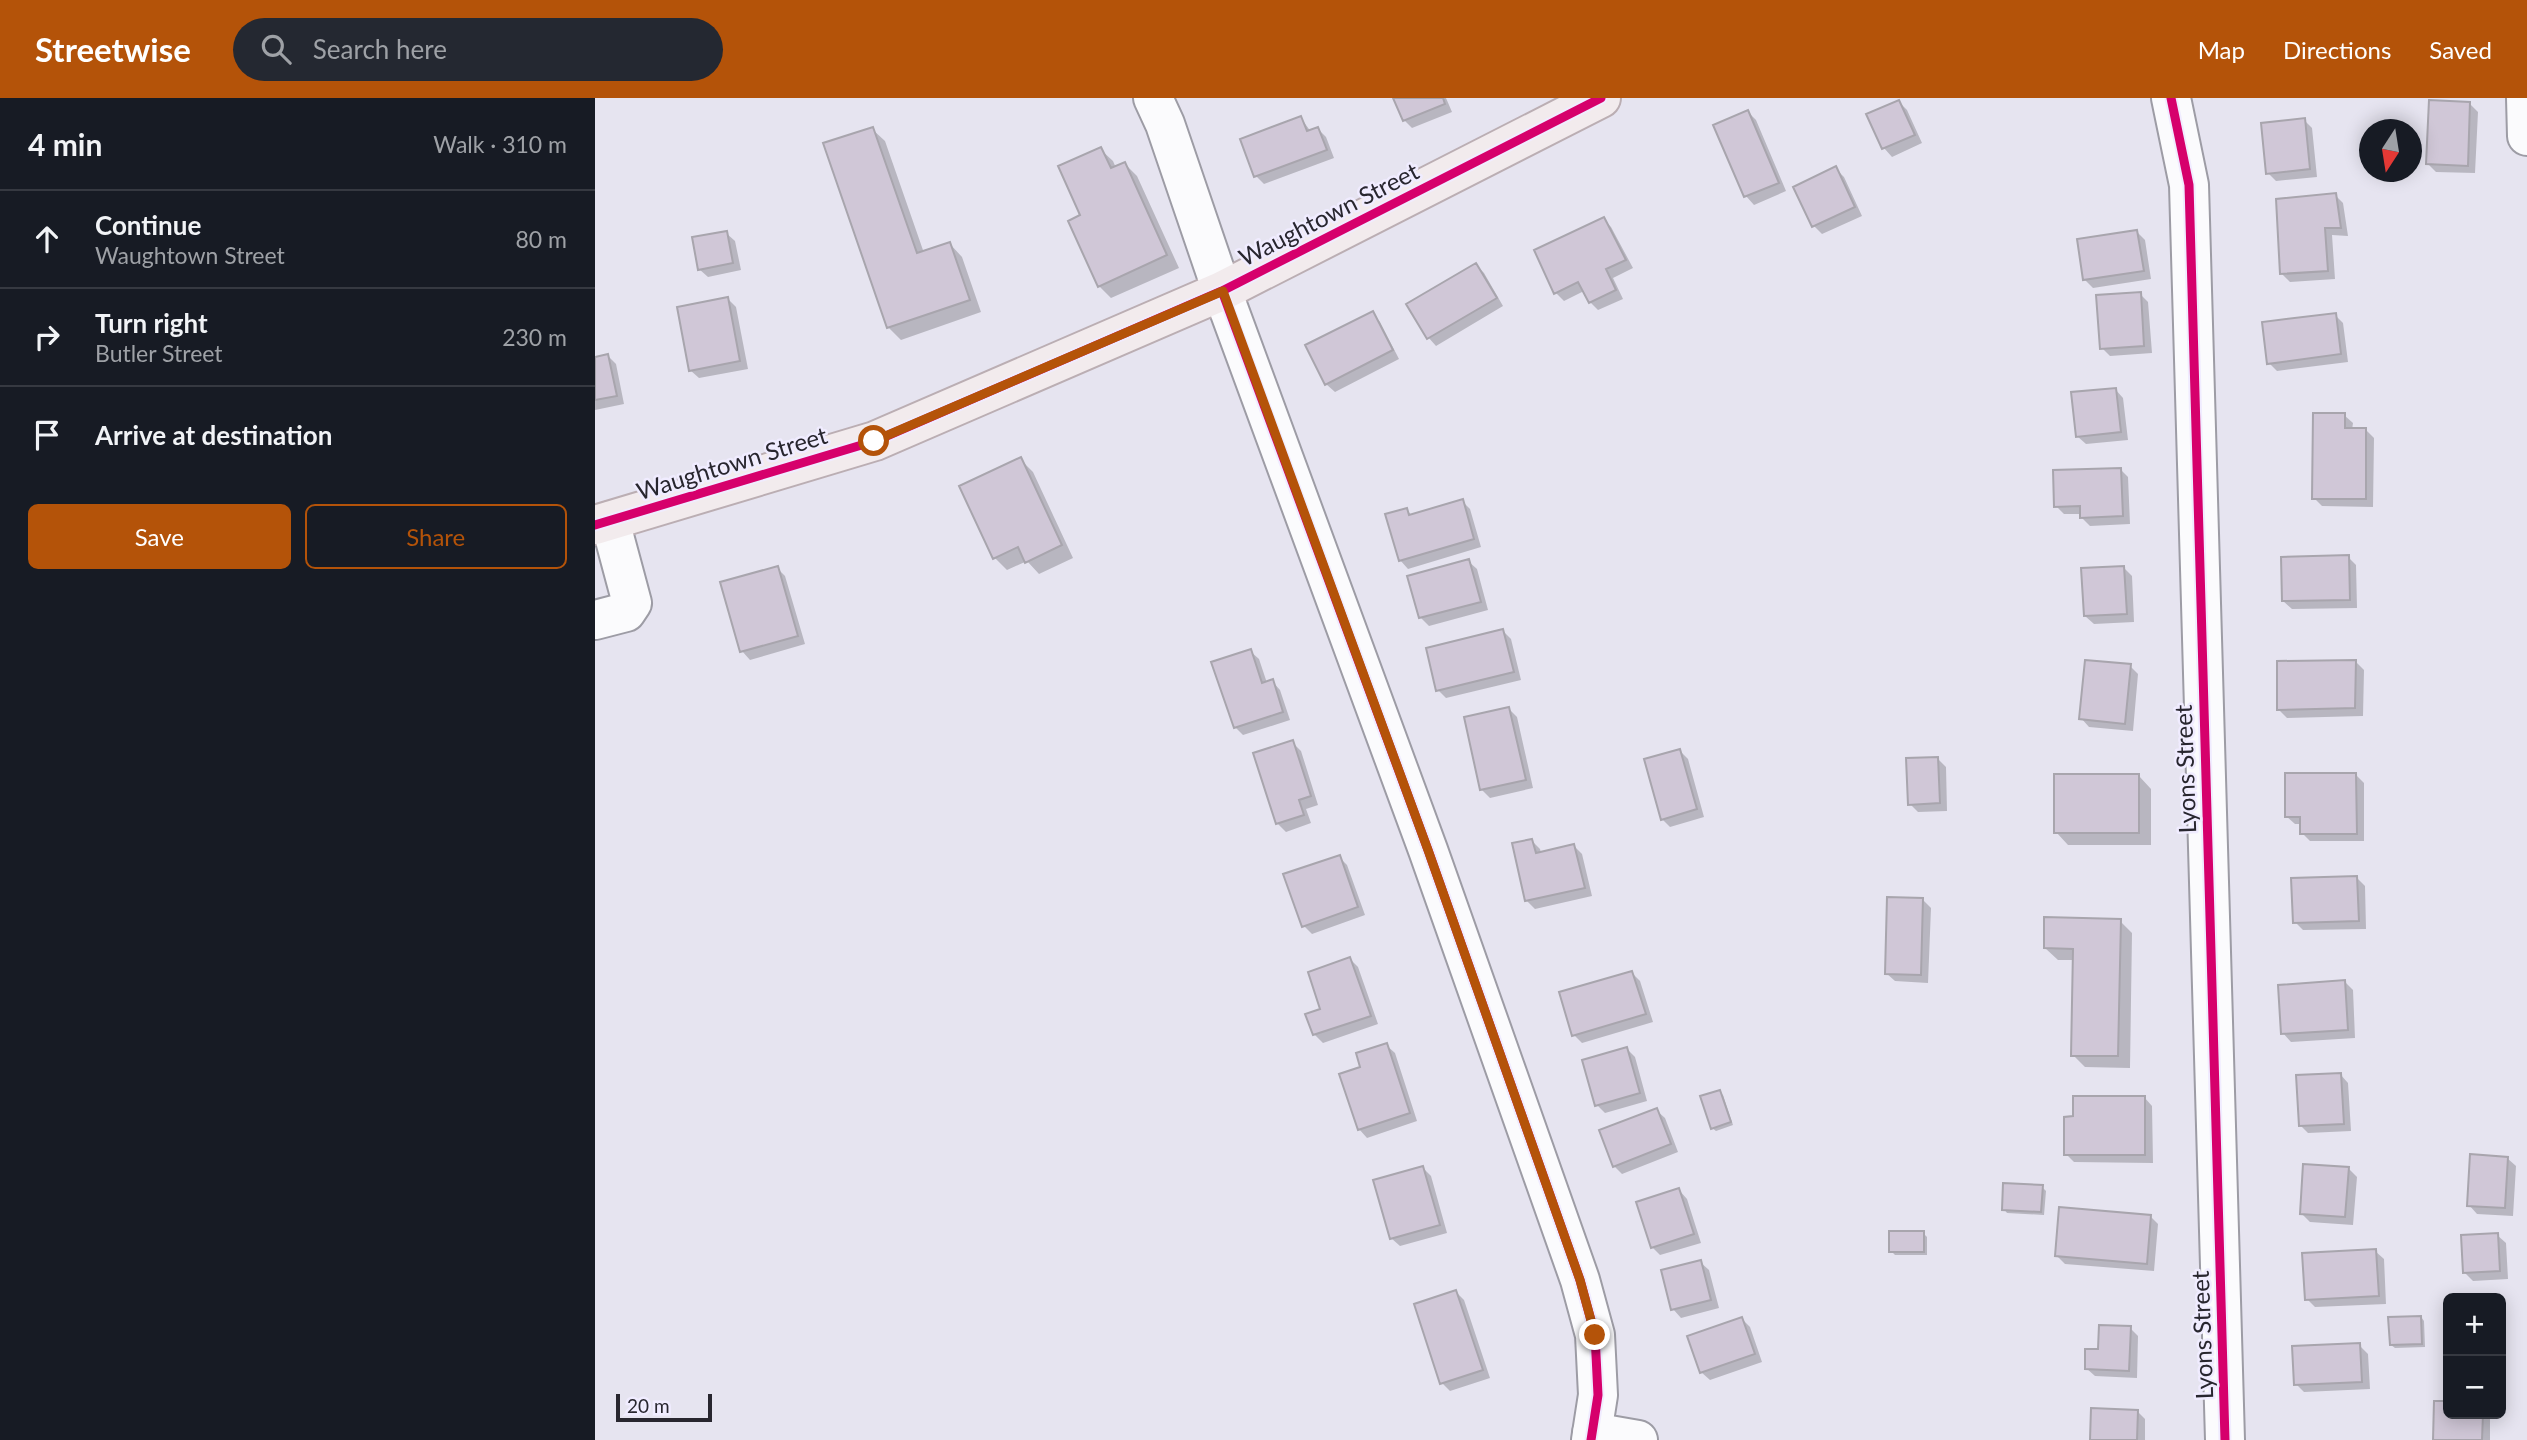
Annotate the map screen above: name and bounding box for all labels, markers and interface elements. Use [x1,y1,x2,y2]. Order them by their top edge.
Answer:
search box [233,18,723,81]
text: Streetwise [35,29,191,69]
icon: search [257,30,295,68]
text: Search here [313,33,447,65]
text: Map [2198,35,2245,64]
text: Directions [2283,35,2391,64]
text: Saved [2429,35,2492,64]
north arrow [2359,119,2422,182]
text: 4 min [28,126,102,162]
text: Walk · 310 m [433,130,567,158]
street label: Waughtown Street [1233,156,1423,272]
text: Continue [95,209,201,241]
icon: ahead [28,220,66,258]
text: 80 m [516,225,567,253]
text: Waughtown Street [95,241,285,269]
text: Turn right [95,307,208,339]
icon: right [28,318,66,356]
text: 230 m [502,323,567,351]
text: Butler Street [95,339,223,367]
icon: arrive [28,416,66,454]
text: Arrive at destination [95,419,332,451]
street label: Waughtown Street [633,420,831,505]
route start [858,425,889,456]
button: Save [28,504,291,569]
button: Share [305,504,567,569]
street label: Lyons Street [2168,704,2201,834]
street label: Lyons Street [2185,1270,2218,1400]
map controls [2443,1293,2506,1419]
button: + [2443,1293,2506,1356]
route end [1579,1319,1610,1350]
button: − [2443,1356,2506,1419]
scale bar [616,1391,712,1423]
text: 20 m [627,1394,670,1417]

